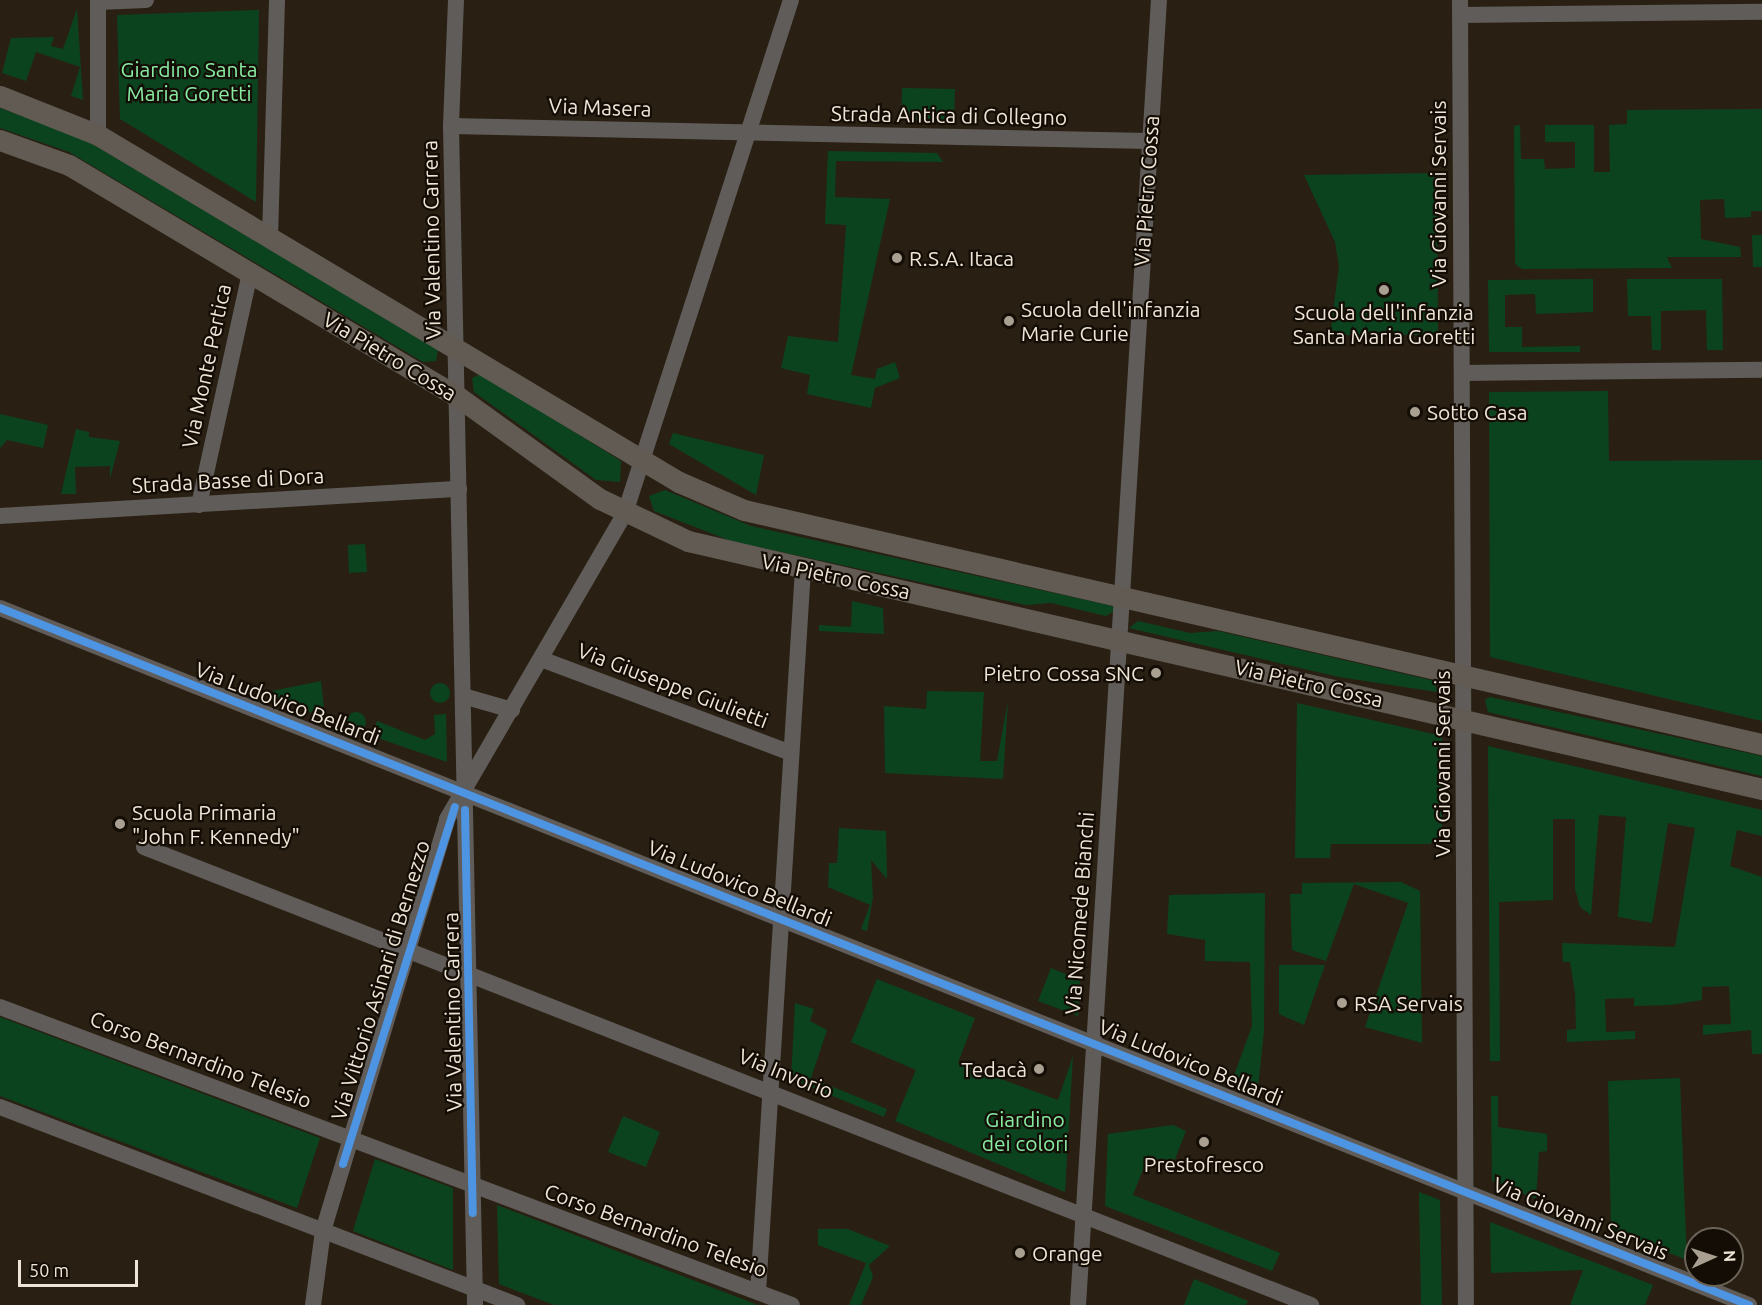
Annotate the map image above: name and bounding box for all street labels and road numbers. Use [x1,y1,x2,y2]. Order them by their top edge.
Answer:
street label: Via Masera [548,93,652,121]
street label: Strada Antica di Collegno [831,100,1067,130]
street label: Via Giovanni Servais [1425,100,1451,288]
street label: Via Pietro Cossa [1128,115,1164,267]
street label: Via Valentino Carrera [417,140,445,340]
street label: Via Monte Pertica [176,282,236,450]
street label: Via Pietro Cossa [319,306,461,406]
street label: Strada Basse di Dora [131,462,325,498]
street label: Via Pietro Cossa [759,548,913,604]
street label: Via Giuseppe Giulietti [574,637,772,733]
street label: Via Pietro Cossa [1232,654,1386,712]
street label: Via Ludovico Bellardi [192,656,384,750]
street label: Via Giovanni Servais [1429,670,1455,858]
street label: Via Nicomede Bianchi [1059,811,1099,1015]
street label: Via Ludovico Bellardi [644,835,836,931]
street label: Via Vittorio Asinari di Bernezzo [325,837,435,1123]
street label: Via Valentino Carrera [438,912,466,1112]
street label: Corso Bernardino Telesio [87,1005,315,1113]
street label: Via Ludovico Bellardi [1095,1014,1287,1110]
street label: Via Invorio [735,1043,837,1103]
street label: Via Giovanni Servais [1490,1171,1672,1265]
street label: Corso Bernardino Telesio [541,1178,771,1282]

